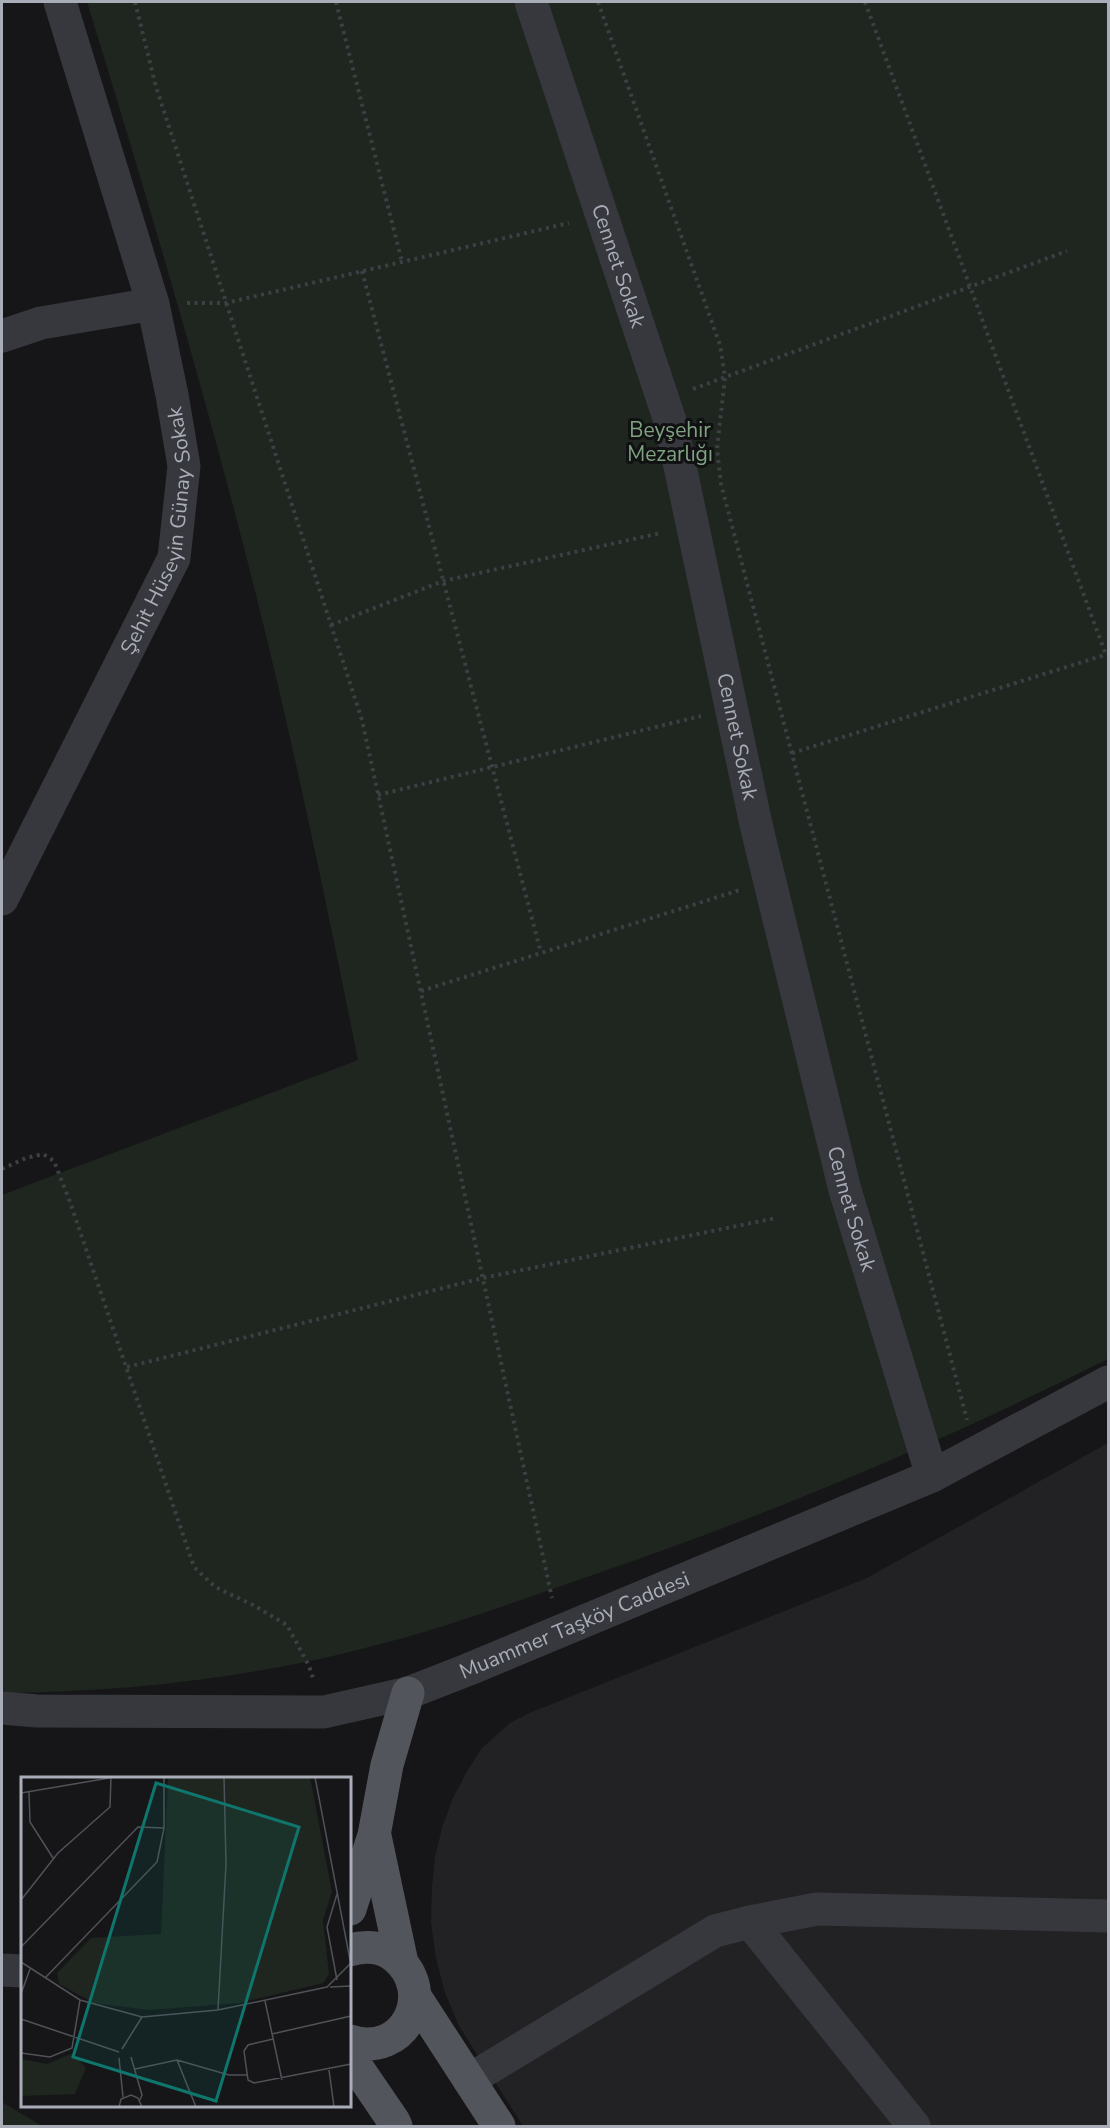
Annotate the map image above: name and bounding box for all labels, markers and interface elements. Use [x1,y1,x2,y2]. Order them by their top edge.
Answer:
street label: Cennet Sokak [585,200,652,332]
street label: Şehit Hüseyin Günay Sokak [114,404,198,659]
park label: Beyşehir Mezarlığı [627,416,713,468]
street label: Cennet Sokak [710,670,765,803]
street label: Cennet Sokak [821,1143,883,1275]
street label: Muammer Taşköy Caddesi [455,1565,694,1686]
inset map [21,1777,351,2107]

